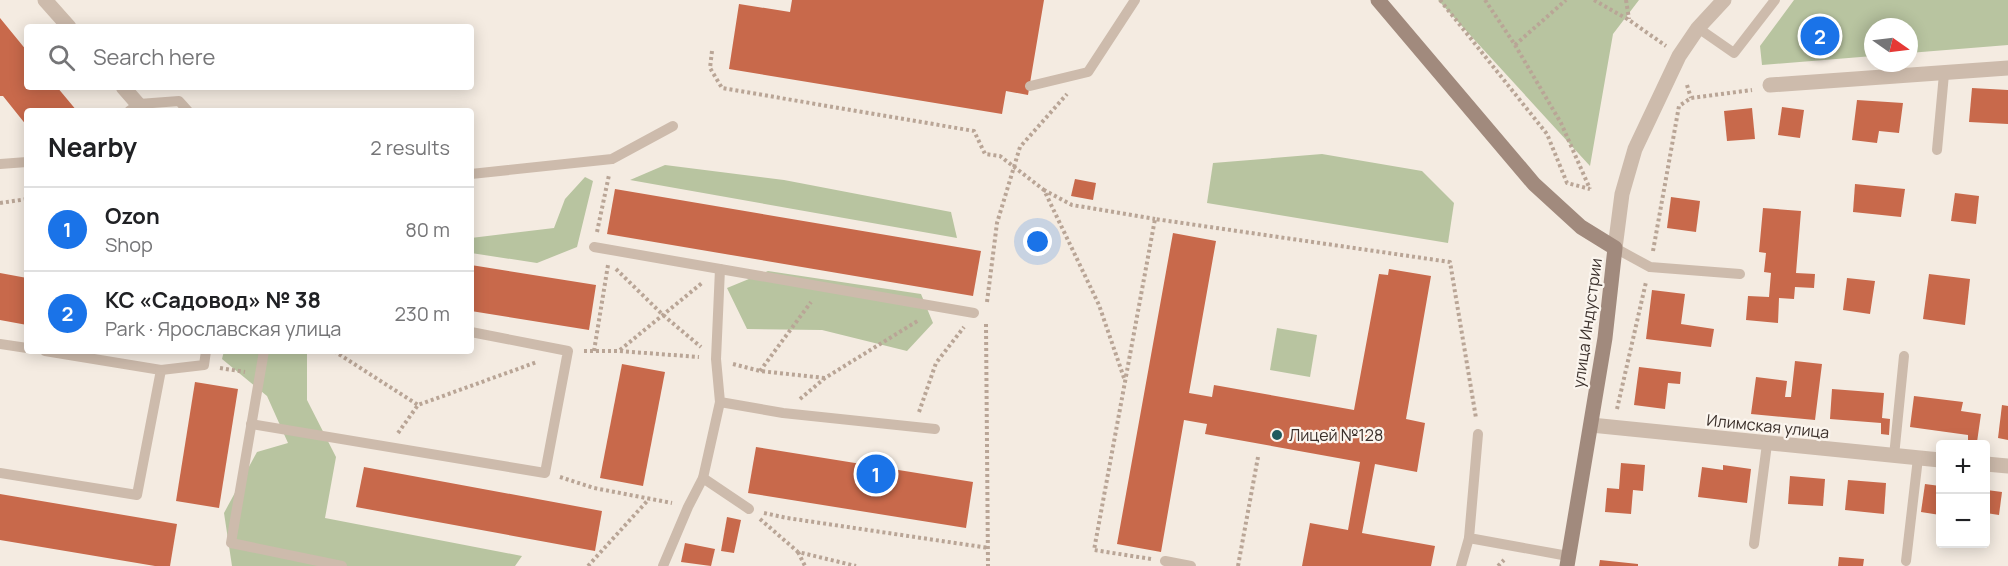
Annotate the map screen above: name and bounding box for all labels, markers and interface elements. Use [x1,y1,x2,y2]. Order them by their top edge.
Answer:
pin: 2 [1800,14,1840,58]
north arrow [1864,18,1918,72]
search box [24,24,474,90]
icon: search [45,41,78,74]
text: Search here [93,42,215,72]
text: Nearby [48,129,137,165]
text: 2 results [370,134,450,161]
text: Ozon [105,201,160,231]
text: 1 [63,216,72,243]
text: 80 m [405,216,450,243]
your location [1023,227,1052,256]
text: Shop [105,231,153,258]
street label: улица Индустрии [1567,257,1607,389]
text: КС «Садовод» № 38 [105,285,321,315]
text: 2 [62,300,73,327]
text: 230 m [394,300,450,327]
text: Park · Ярославская улица [105,315,341,342]
street label: Илимская улица [1706,409,1830,443]
place label: Лицей №128 [1289,424,1383,446]
marker: Лицей №128 [1270,428,1284,442]
map controls [1936,440,1990,548]
button: + [1936,440,1990,494]
pin: 1 [856,452,896,496]
button: − [1936,494,1990,548]

